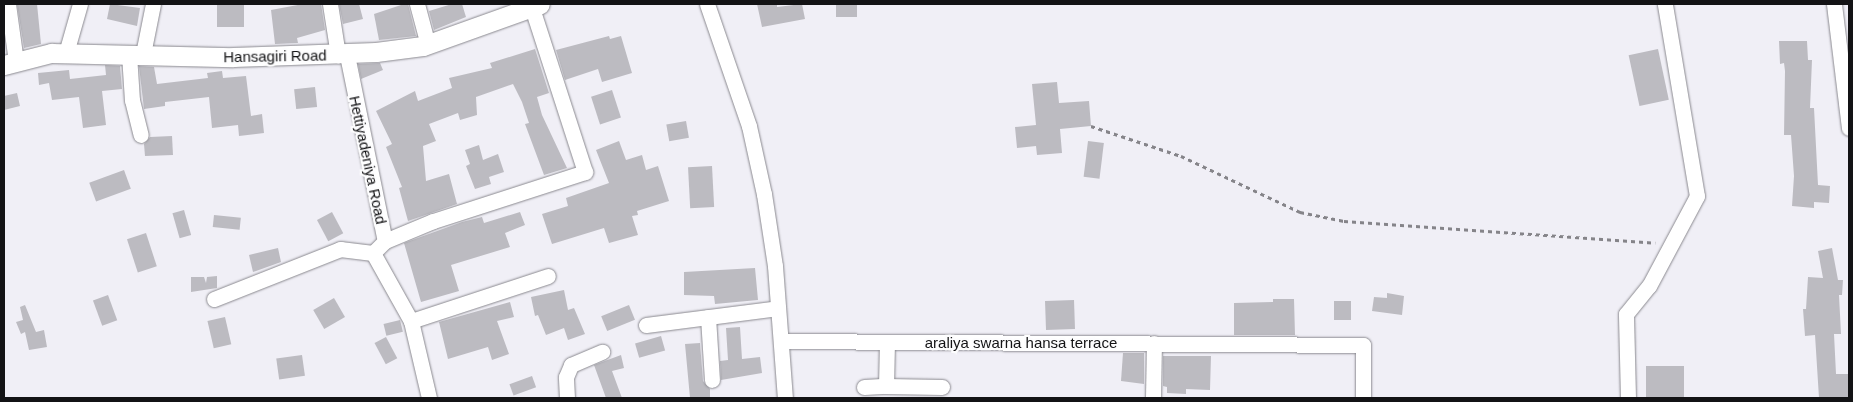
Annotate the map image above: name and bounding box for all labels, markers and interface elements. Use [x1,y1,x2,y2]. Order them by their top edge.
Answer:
street label: Hansagiri Road [223,46,327,66]
street label: Hettiyadeniya Road [346,94,390,226]
street label: araliya swarna hansa terrace [925,334,1117,352]

